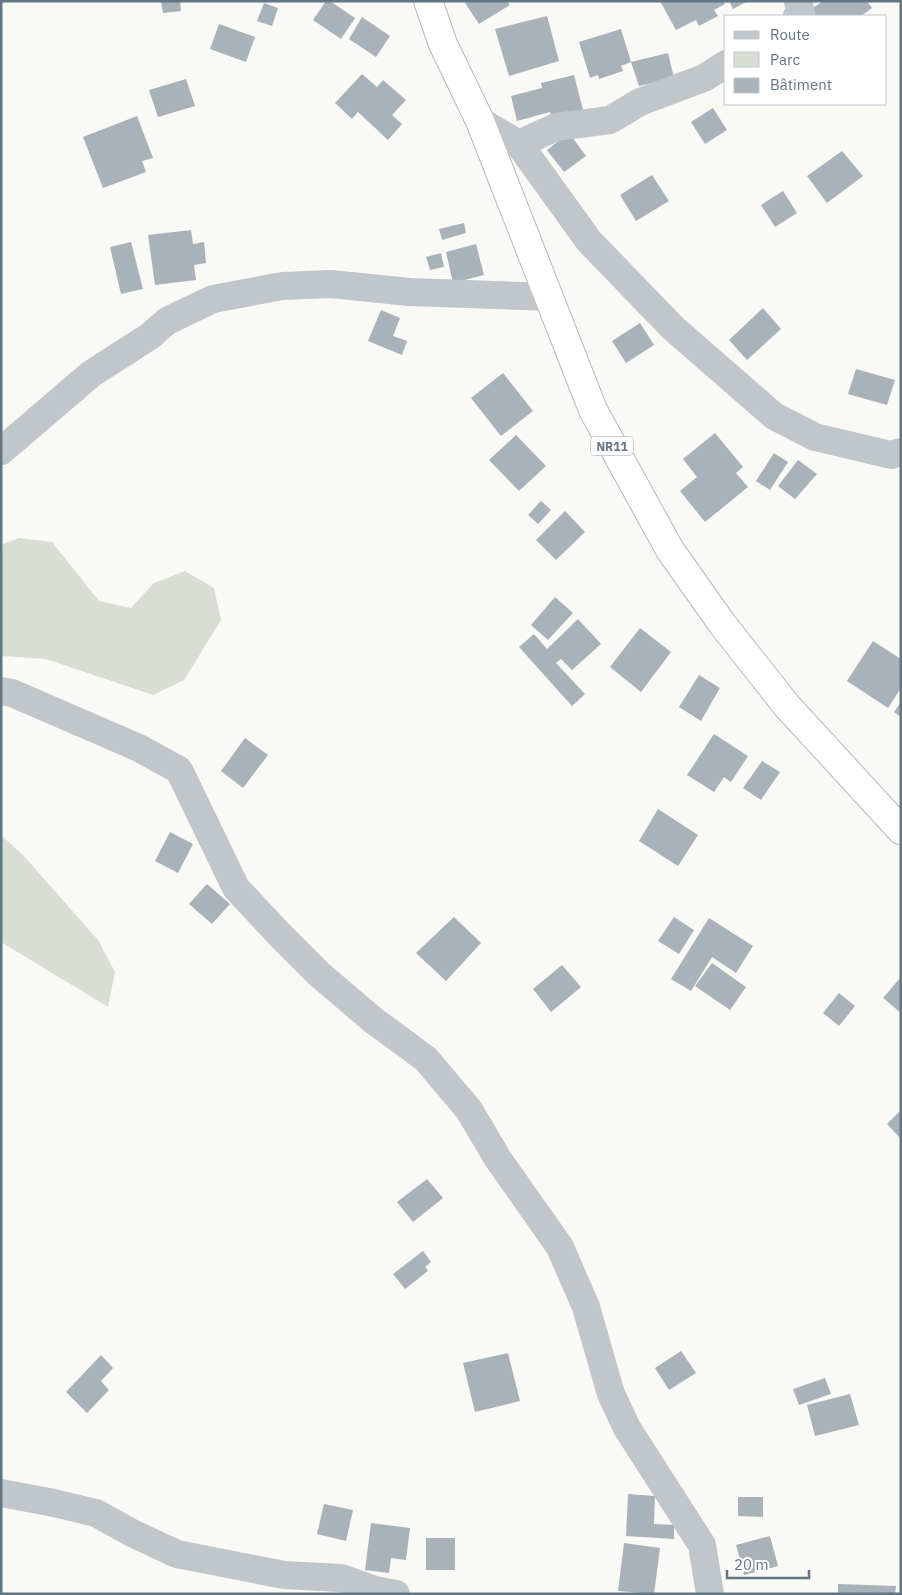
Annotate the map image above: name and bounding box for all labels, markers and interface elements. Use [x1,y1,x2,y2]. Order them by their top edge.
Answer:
legend [724,15,887,105]
text: Route [770,25,810,44]
text: Parc [770,50,800,69]
text: Bâtiment [770,75,832,94]
road number: NR11 [591,436,633,456]
scale bar [727,1548,810,1580]
text: 20 m [734,1555,769,1574]

